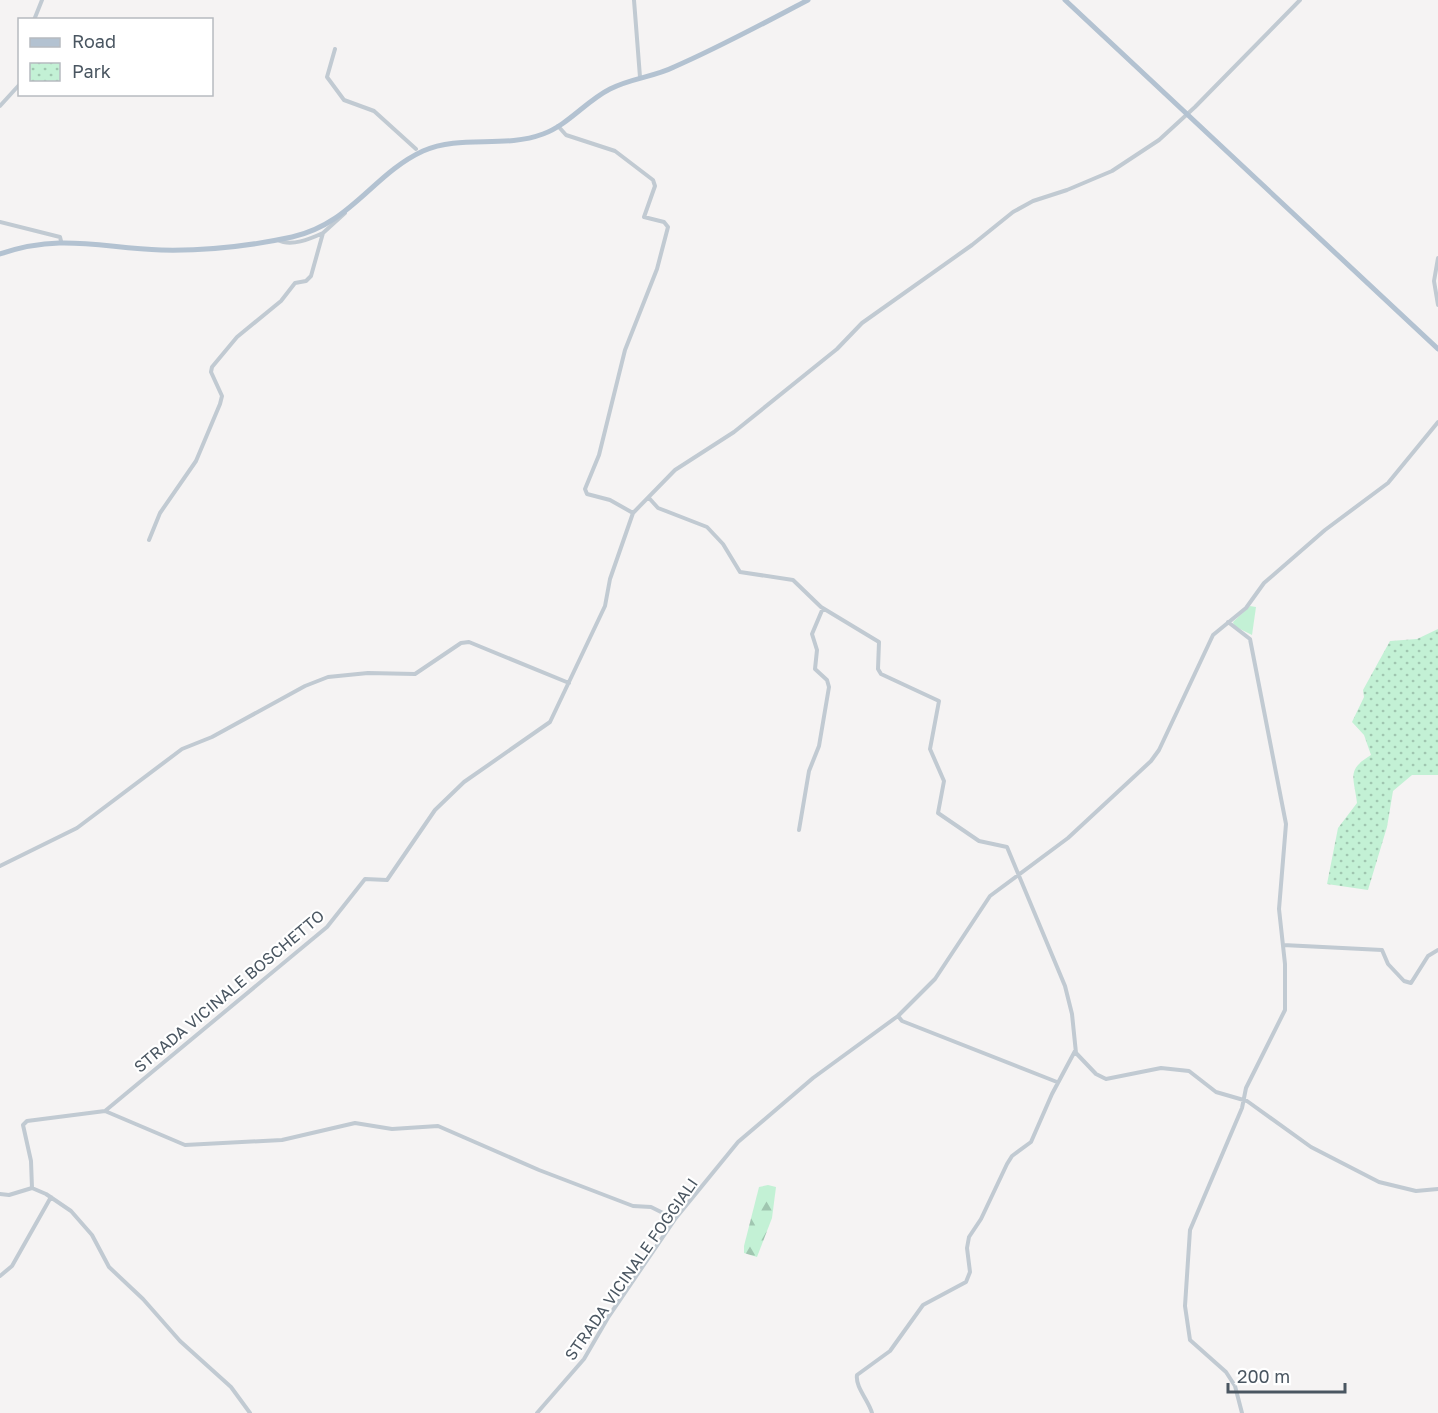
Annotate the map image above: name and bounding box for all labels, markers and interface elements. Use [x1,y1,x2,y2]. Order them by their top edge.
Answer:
legend [18,18,213,96]
text: Road [72,30,116,52]
text: Park [72,60,111,82]
street label: STRADA VICINALE BOSCHETTO [130,905,328,1077]
street label: STRADA VICINALE FOGGIALI [560,1174,702,1364]
scale bar [1228,1356,1345,1394]
text: 200 m [1237,1365,1290,1387]

